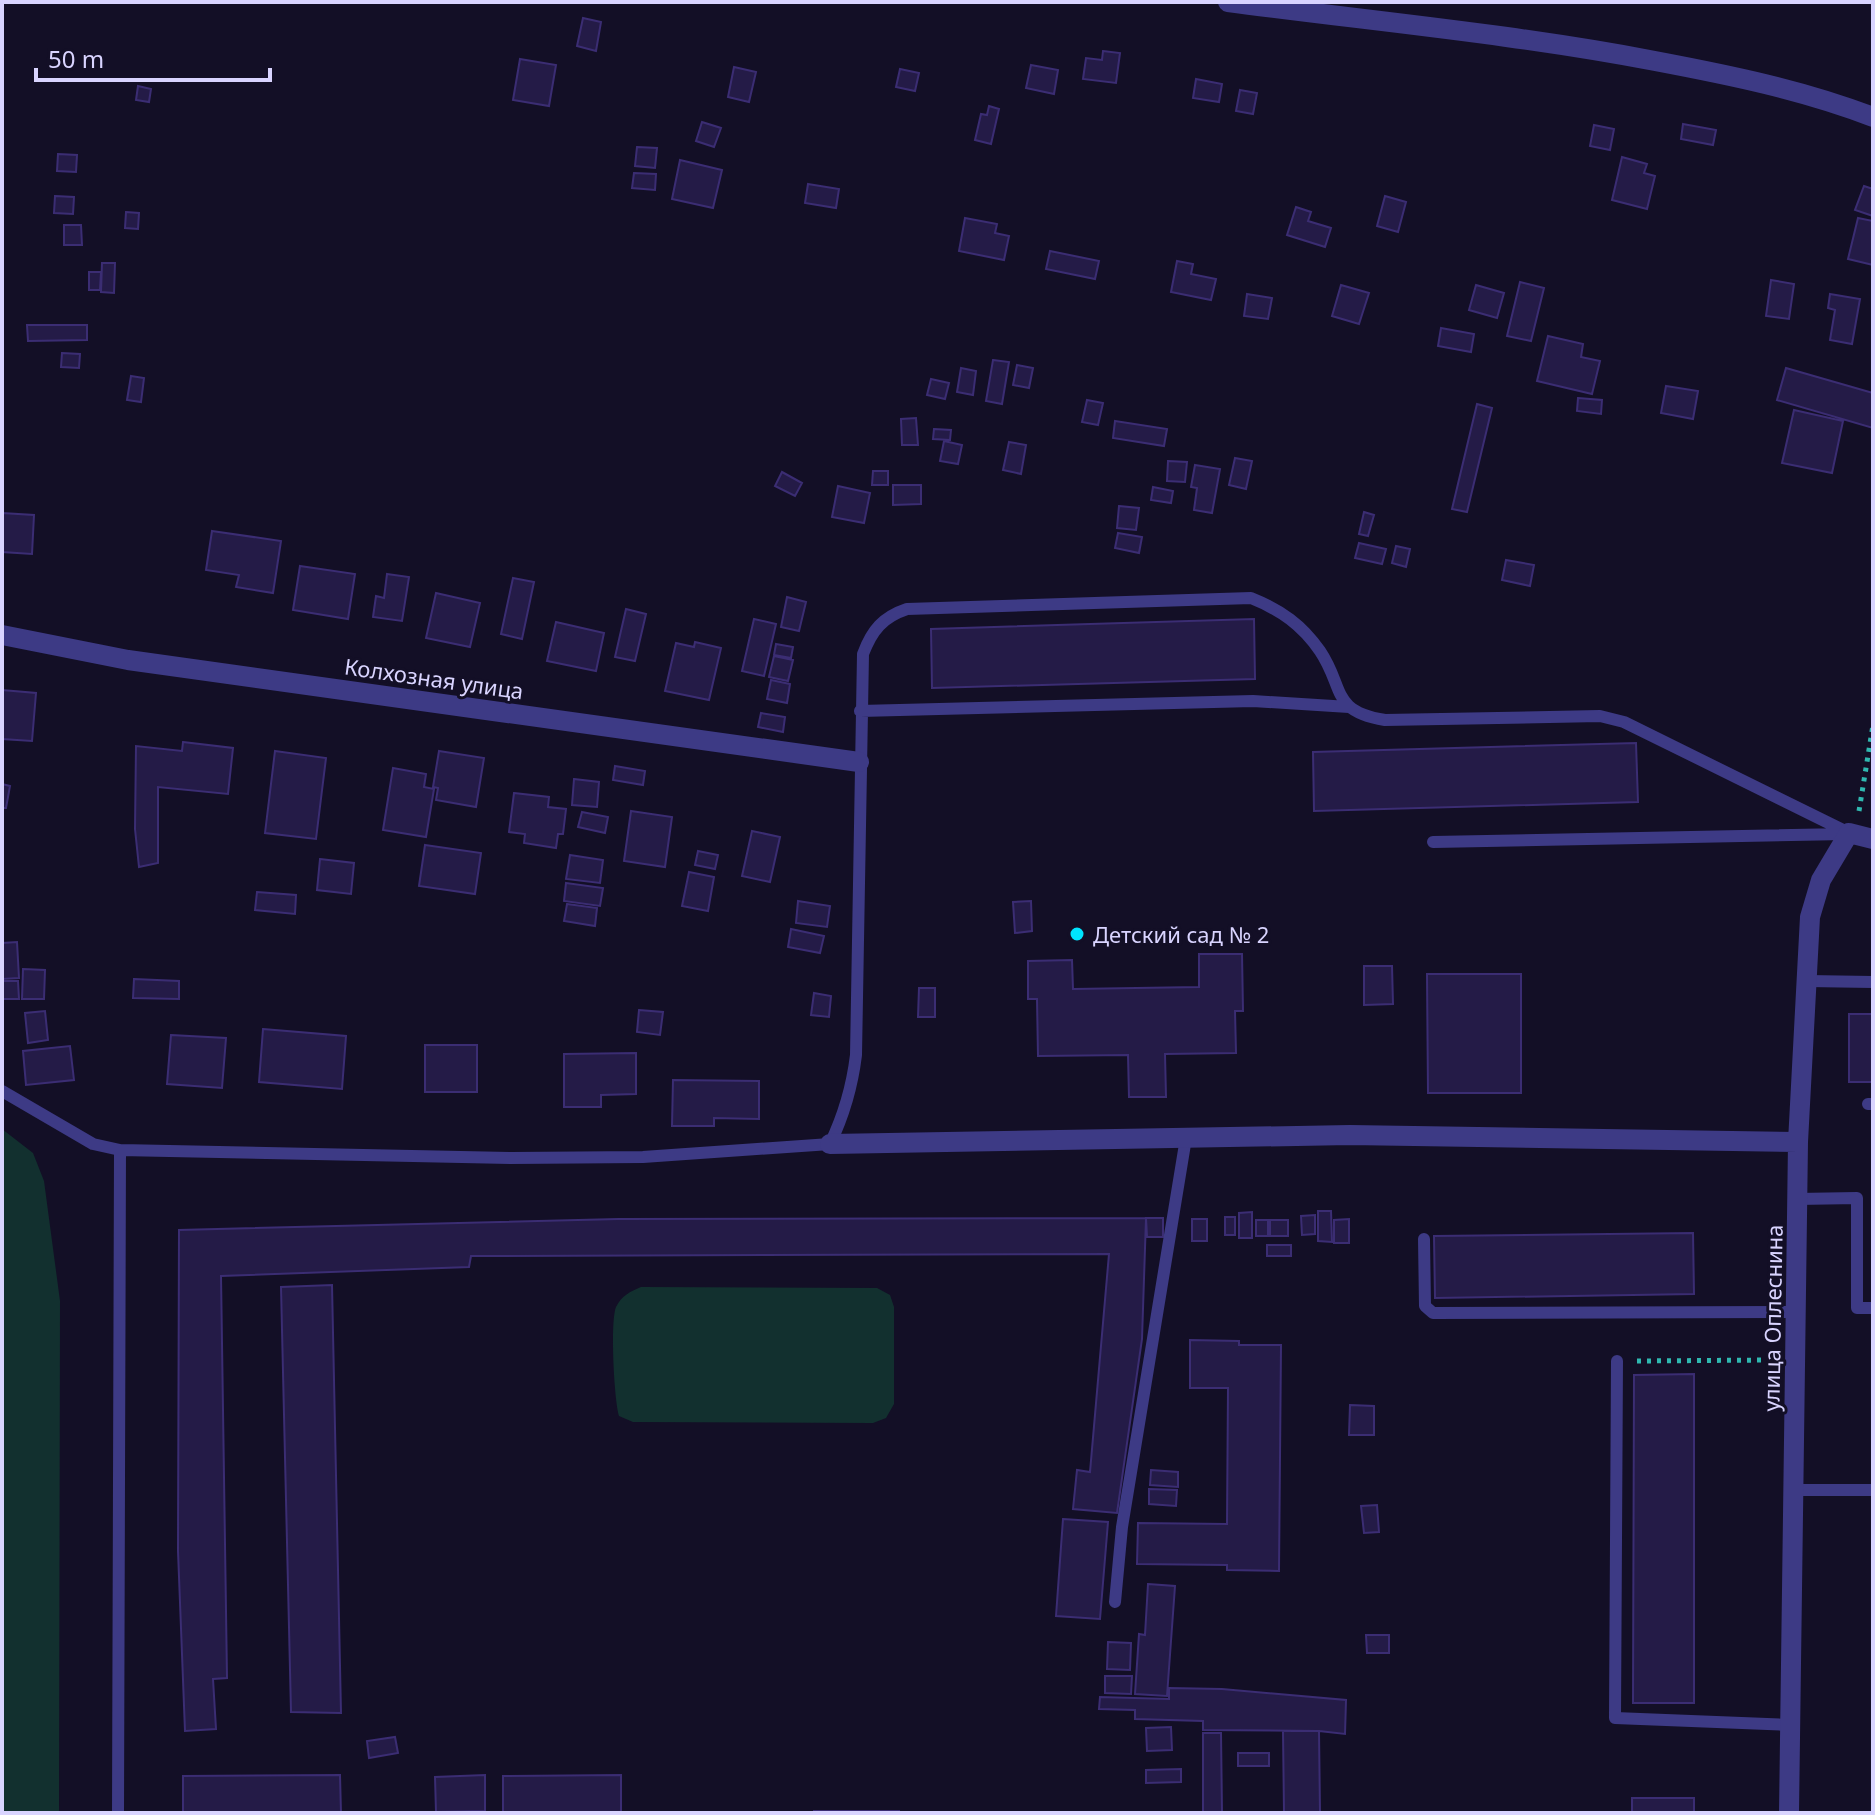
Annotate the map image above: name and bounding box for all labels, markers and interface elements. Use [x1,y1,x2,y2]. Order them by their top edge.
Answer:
scale bar [36,32,270,82]
text: 50 m [48,42,104,75]
street label: Колхозная улица [343,651,525,705]
place label: Детский сад № 2 [1093,919,1269,949]
marker: Детский сад № 2 [1068,925,1086,943]
street label: улица Оплеснина [1755,1224,1789,1412]

